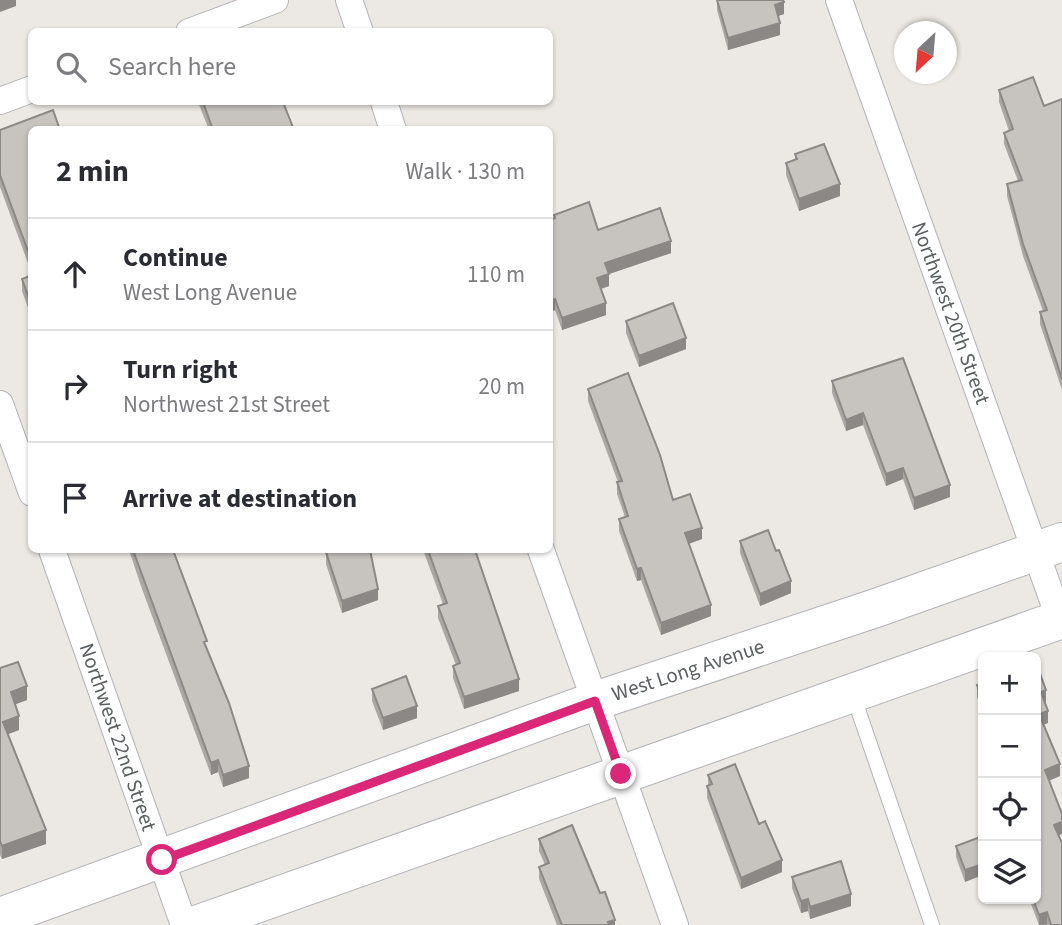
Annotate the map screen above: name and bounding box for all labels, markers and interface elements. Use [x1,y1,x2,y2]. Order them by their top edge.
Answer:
north arrow [894,21,957,84]
search box [28,28,553,105]
icon: search [52,48,90,86]
text: Search here [108,48,236,85]
text: 2 min [56,150,129,193]
text: Walk · 130 m [406,155,525,188]
street label: Northwest 20th Street [904,218,998,408]
text: Continue [123,239,228,276]
icon: ahead [56,255,94,293]
text: 110 m [467,258,525,291]
text: West Long Avenue [123,276,297,309]
text: Turn right [123,351,238,388]
icon: right [56,367,94,405]
text: 20 m [478,370,525,403]
text: Northwest 21st Street [123,388,330,421]
icon: arrive [56,479,94,517]
text: Arrive at destination [123,480,357,517]
street label: West Long Avenue [608,631,768,709]
street label: Northwest 22nd Street [72,639,164,835]
map controls [978,652,1041,904]
button: + [978,652,1041,715]
button: − [978,715,1041,778]
route end [605,758,636,789]
button: locate [978,778,1041,841]
button: layers [978,841,1041,904]
route start [146,844,177,875]

